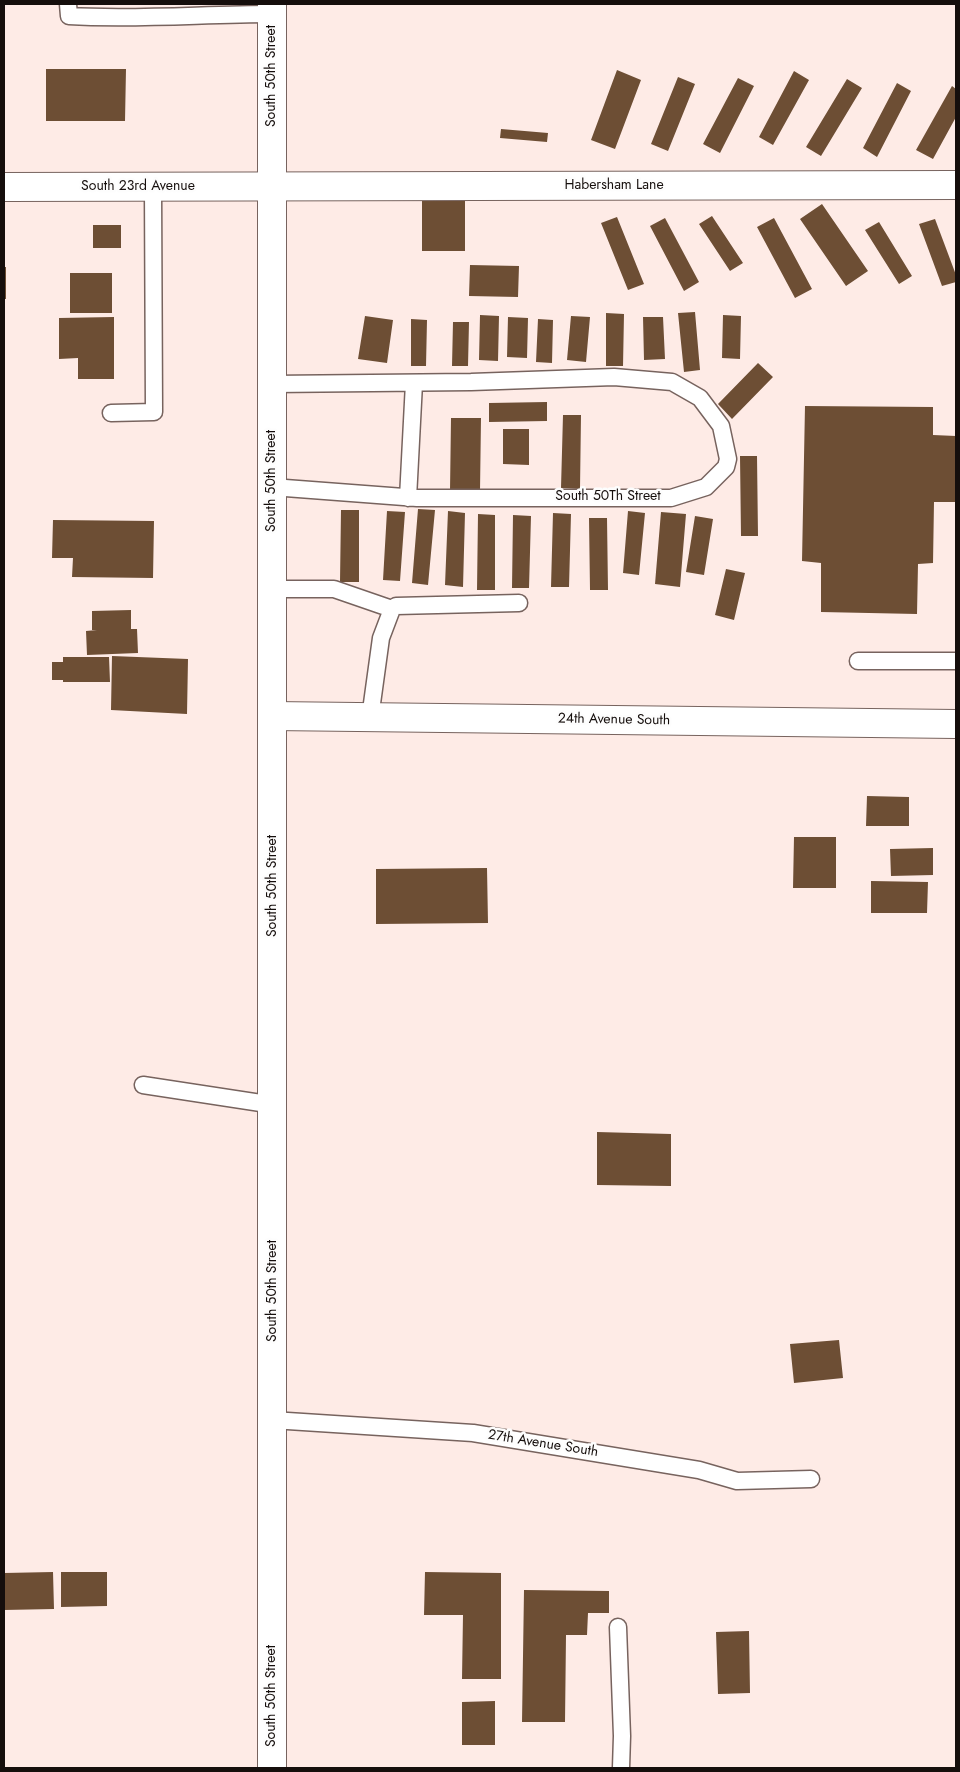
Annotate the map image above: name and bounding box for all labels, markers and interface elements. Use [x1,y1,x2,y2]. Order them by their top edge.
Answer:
street label: South 50th Street [264,25,280,127]
street label: Habersham Lane [564,178,664,194]
street label: South 23rd Avenue [81,179,195,195]
street label: South 50th Street [264,430,280,532]
street label: South 50Th Street [555,489,661,505]
street label: 24th Avenue South [558,711,670,729]
street label: South 50th Street [265,835,281,937]
street label: South 50th Street [265,1240,281,1342]
street label: 27th Avenue South [487,1427,599,1461]
street label: South 50th Street [264,1645,280,1747]

